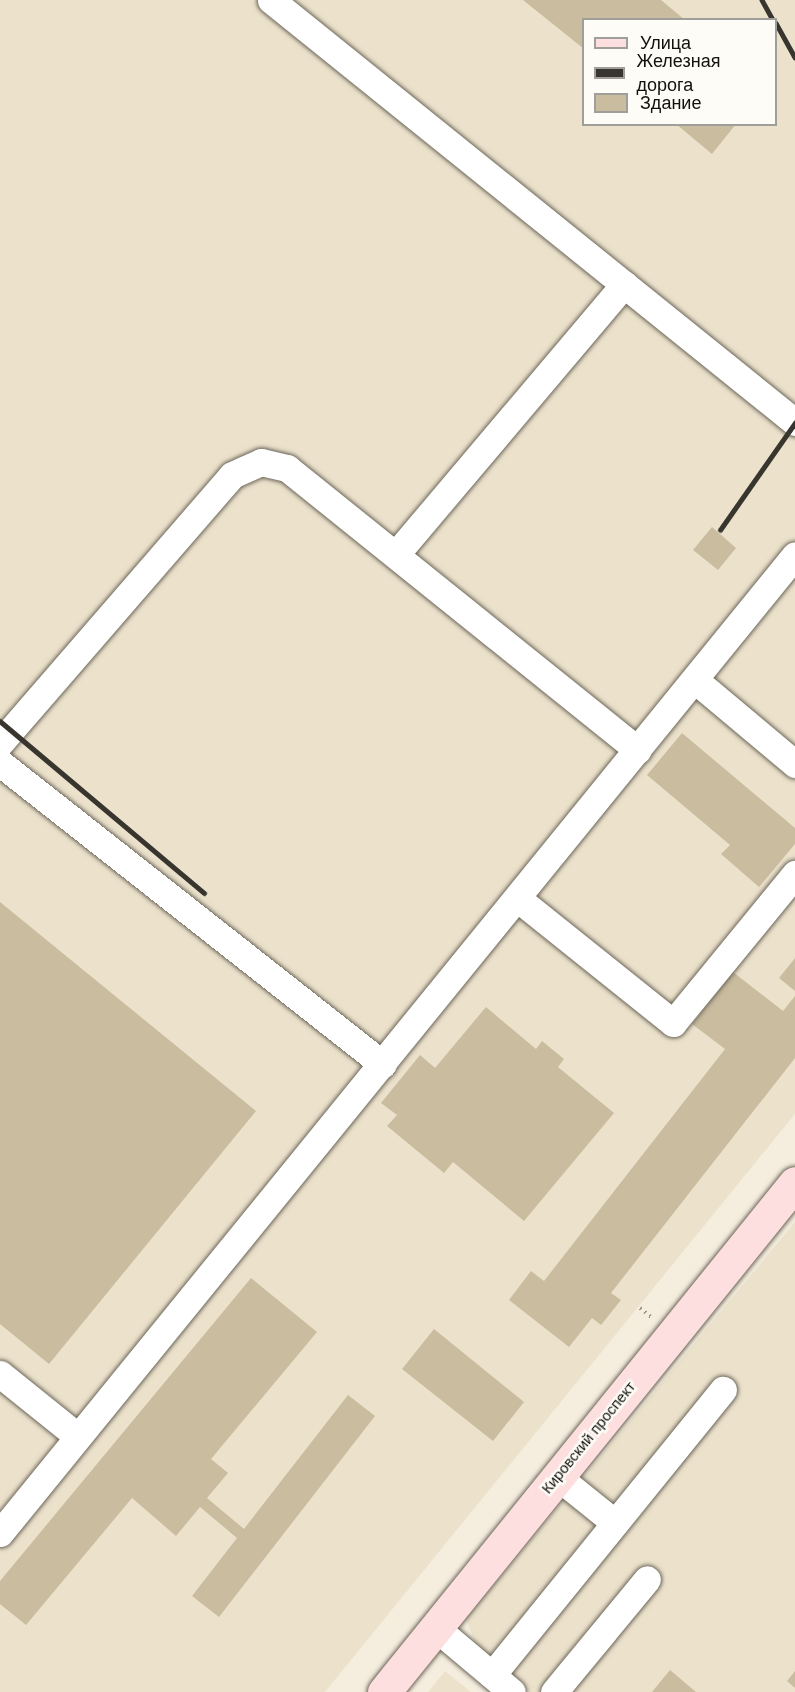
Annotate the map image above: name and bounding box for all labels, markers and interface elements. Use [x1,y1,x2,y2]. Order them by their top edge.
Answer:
legend [582,18,777,126]
text: Улица [640,31,691,55]
text: Железная дорога [637,49,720,97]
text: Здание [640,91,701,115]
street label: Кировский проспект [538,1378,640,1498]

